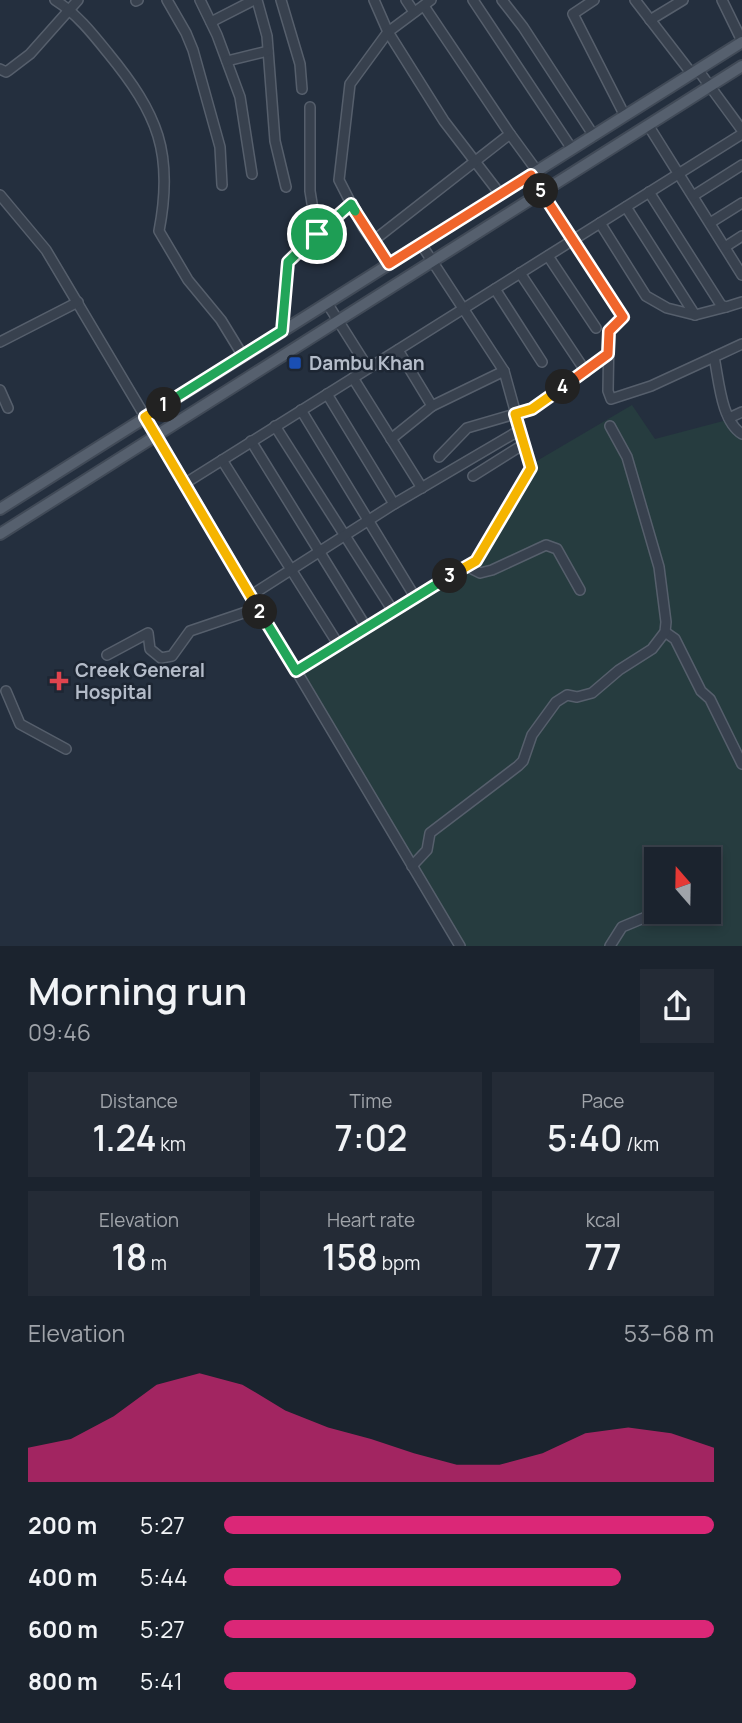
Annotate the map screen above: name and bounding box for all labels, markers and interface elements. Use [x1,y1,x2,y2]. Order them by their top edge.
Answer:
pin: 5 [524,174,558,208]
text: 5 [535,177,546,203]
pin [287,204,347,264]
icon: arrive [298,215,336,253]
place label: Dambu Khan [309,350,425,376]
marker: Dambu Khan [287,355,303,371]
pin: 4 [546,370,580,404]
text: 4 [557,373,568,399]
pin: 1 [146,388,182,422]
text: 1 [159,391,168,417]
pin: 3 [433,558,468,594]
text: 3 [444,562,455,588]
pin: 2 [243,594,278,630]
text: 2 [254,598,265,624]
place label: Creek General Hospital [75,657,205,705]
marker: Creek General Hospital [49,671,69,691]
north arrow [644,847,721,924]
map controls [644,847,721,924]
text: Morning run [28,964,247,1016]
button: share [640,969,714,1043]
text: 09:46 [28,1016,91,1048]
text: Distance [100,1088,178,1114]
text: Time [350,1088,392,1114]
text: Pace [582,1088,624,1114]
text: 1.24 [92,1114,157,1162]
text: 7:02 [335,1114,407,1162]
text: 5:40 [547,1114,622,1162]
text: km [157,1131,186,1157]
text: /km [622,1131,659,1157]
text: Elevation [99,1207,179,1233]
text: Heart rate [327,1207,415,1233]
text: kcal [586,1207,620,1233]
text: 18 [111,1233,147,1281]
text: 158 [322,1233,378,1281]
text: 77 [584,1233,622,1281]
text: m [147,1250,167,1276]
text: bpm [378,1250,420,1276]
text: Elevation [28,1317,125,1349]
text: 53–68 m [624,1317,714,1349]
text: 200 m [28,1509,97,1541]
text: 5:27 [140,1509,185,1541]
text: 400 m [28,1561,98,1593]
text: 5:44 [140,1561,188,1593]
text: 600 m [28,1613,98,1645]
text: 5:27 [140,1613,185,1645]
text: 800 m [28,1665,98,1697]
text: 5:41 [140,1665,183,1697]

